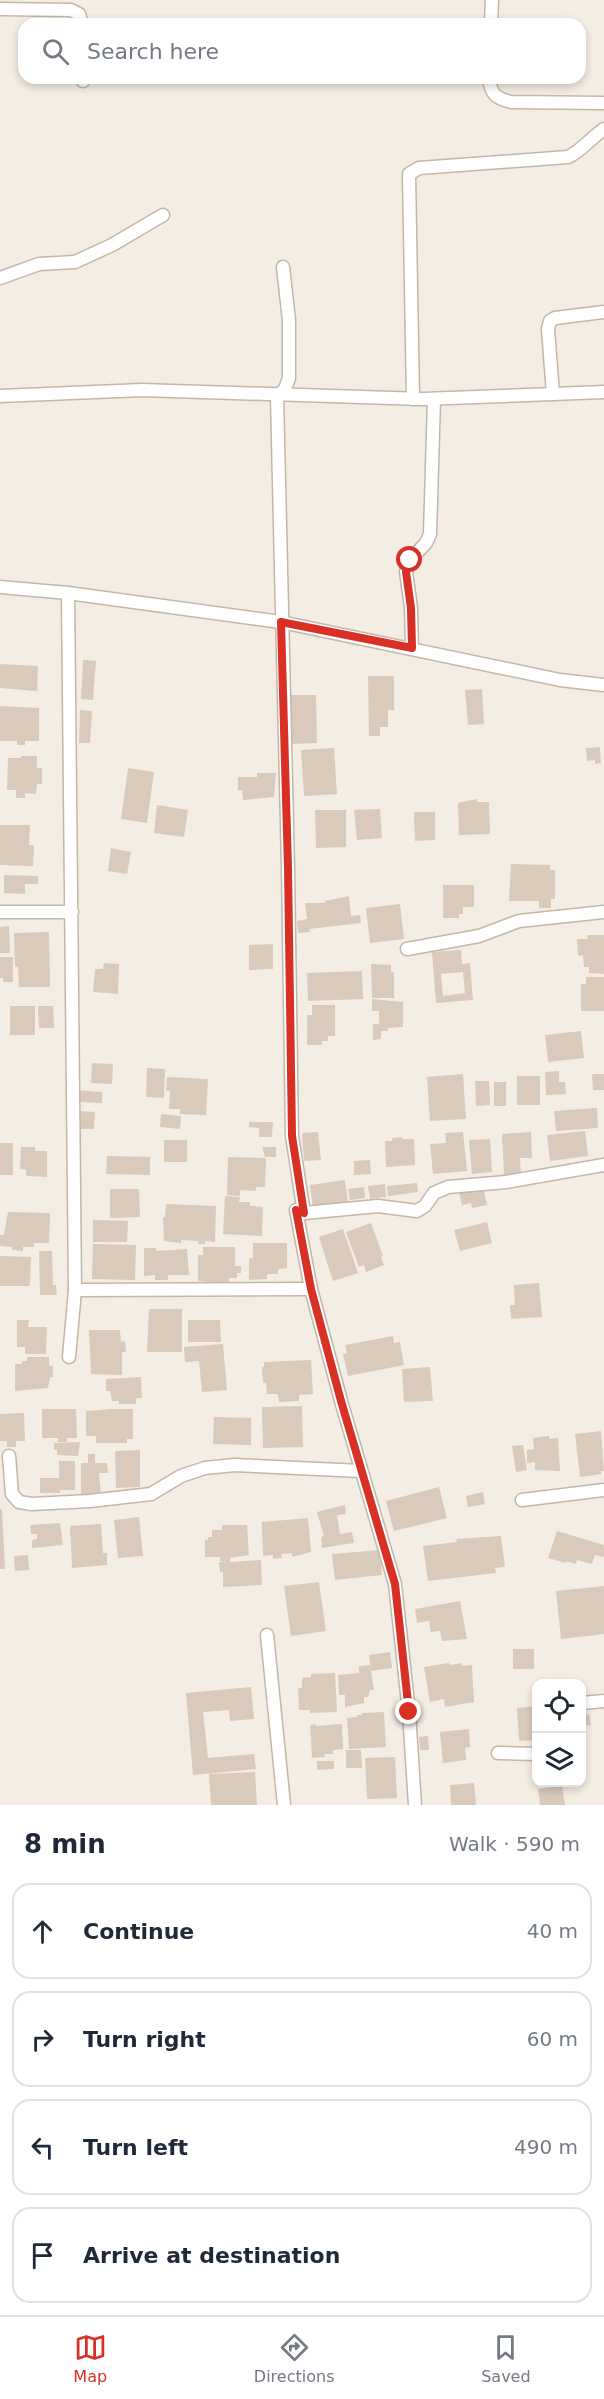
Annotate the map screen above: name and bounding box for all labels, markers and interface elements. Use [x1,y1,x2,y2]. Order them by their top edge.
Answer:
search box [18,18,586,84]
icon: search [39,35,72,68]
text: Search here [87,39,219,64]
route start [396,546,422,572]
map controls [532,1679,586,1787]
button: locate [532,1679,586,1733]
route end [395,1698,421,1724]
button: layers [532,1733,586,1787]
text: 8 min [24,1829,106,1859]
text: Walk · 590 m [449,1832,580,1856]
icon: ahead [26,1915,59,1948]
text: Continue [83,1919,194,1944]
text: 40 m [527,1919,578,1943]
icon: right [26,2023,59,2056]
text: Turn right [83,2027,206,2052]
text: 60 m [527,2027,578,2051]
icon: left [26,2131,59,2164]
text: Turn left [83,2135,188,2160]
text: 490 m [514,2135,578,2159]
icon: arrive [26,2239,59,2272]
text: Arrive at destination [83,2243,340,2268]
tab: Map [73,2331,107,2386]
tab: Directions [254,2331,334,2386]
tab: Saved [481,2331,531,2386]

